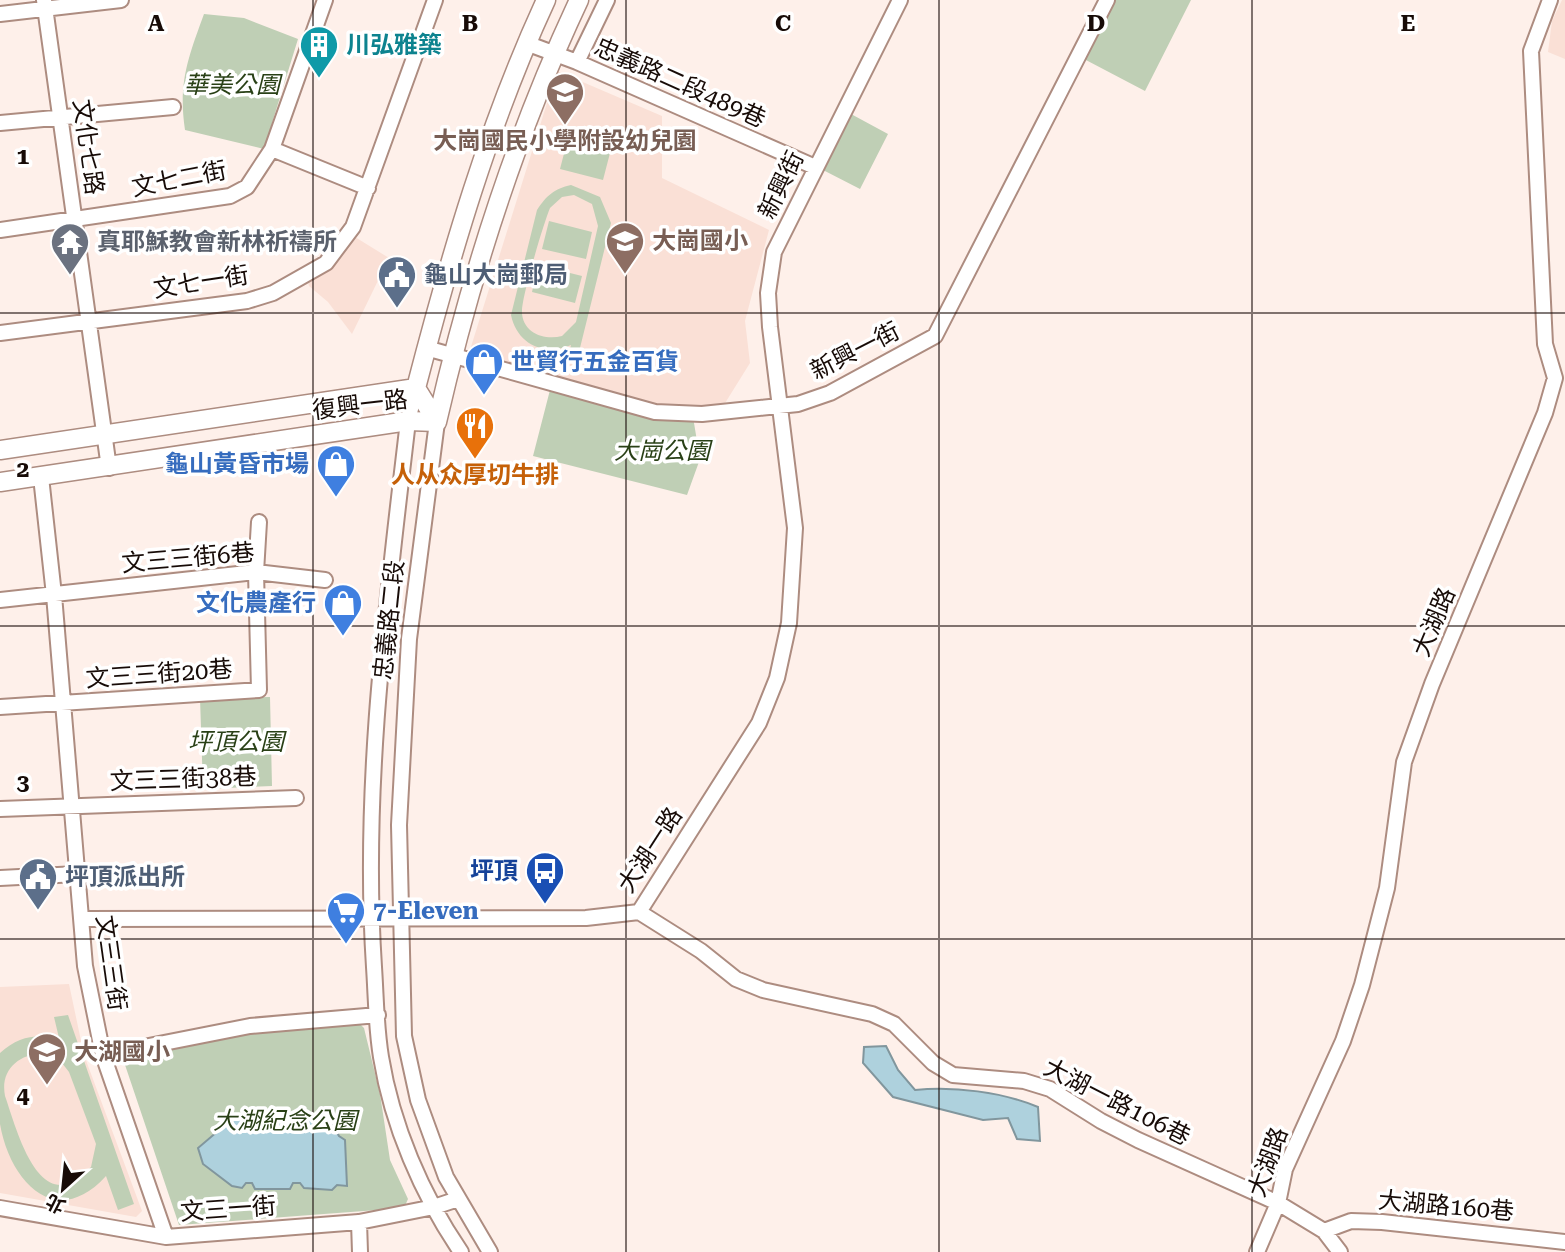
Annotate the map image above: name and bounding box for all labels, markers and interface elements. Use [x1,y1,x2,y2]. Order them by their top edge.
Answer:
text: A [148,10,165,37]
text: B [462,10,478,37]
text: C [775,10,791,37]
text: D [1087,10,1105,37]
text: E [1401,10,1415,37]
building icon: 川弘雅築 [298,24,340,79]
place label: 川弘雅築 [346,31,442,59]
street label: 忠義路二段489巷 [590,33,770,133]
park label: 華美公園 [184,71,283,99]
school or university icon: 大崗國民小學附設幼兒園 [544,71,586,126]
street label: 文化七路 [67,98,109,196]
place label: 大崗國民小學附設幼兒園 [433,127,697,155]
text: 1 [17,143,30,170]
street label: 新興街 [753,147,809,223]
street label: 文七二街 [129,156,229,202]
school or university icon: 大崗國小 [604,220,646,275]
temple icon: 真耶穌教會新林祈禱所 [49,221,91,276]
place label: 大崗國小 [652,227,748,255]
place label: 真耶穌教會新林祈禱所 [97,228,337,256]
public building icon: 龜山大崗郵局 [376,254,418,309]
street label: 文七一街 [151,261,251,303]
place label: 龜山大崗郵局 [424,261,568,289]
street label: 新興一街 [806,317,904,385]
shop icon: 世貿行五金百貨 [463,341,505,396]
place label: 世貿行五金百貨 [511,348,679,376]
street label: 復興一路 [311,385,409,425]
restaurant icon: 人从众厚切牛排 [454,405,496,460]
park label: 大崗公園 [614,437,713,465]
shop icon: 龜山黃昏市場 [315,443,357,498]
place label: 龜山黃昏市場 [165,450,309,478]
text: 2 [17,456,29,483]
place label: 人从众厚切牛排 [391,461,559,489]
street label: 文三三街6巷 [120,538,256,578]
street label: 忠義路二段 [369,559,409,681]
shop icon: 文化農產行 [322,582,364,637]
street label: 大湖路 [1407,583,1461,661]
place label: 文化農產行 [196,589,316,617]
street label: 文三三街20巷 [85,655,233,693]
park label: 坪頂公園 [188,728,287,756]
street label: 文三三街38巷 [109,762,257,796]
text: 3 [17,769,30,796]
street label: 大湖一路 [612,802,688,898]
bus stop icon: 坪頂 [524,850,566,905]
public building icon: 坪頂派出所 [17,856,59,911]
place label: 坪頂 [470,857,518,885]
place label: 坪頂派出所 [65,863,185,891]
supermarket icon: 7-Eleven [325,890,367,945]
place label: 7-Eleven [373,897,479,925]
street label: 文三三街 [90,914,132,1012]
school or university icon: 大湖國小 [26,1031,68,1086]
place label: 大湖國小 [74,1038,170,1066]
street label: 大湖一路106巷 [1039,1053,1195,1151]
text: 4 [17,1082,30,1109]
park label: 大湖紀念公園 [213,1107,360,1135]
street label: 大湖路 [1243,1123,1293,1201]
north arrow [28,1154,98,1224]
street label: 大湖路160巷 [1377,1186,1515,1226]
text: 北 [42,1189,69,1218]
street label: 文三一街 [179,1192,277,1226]

